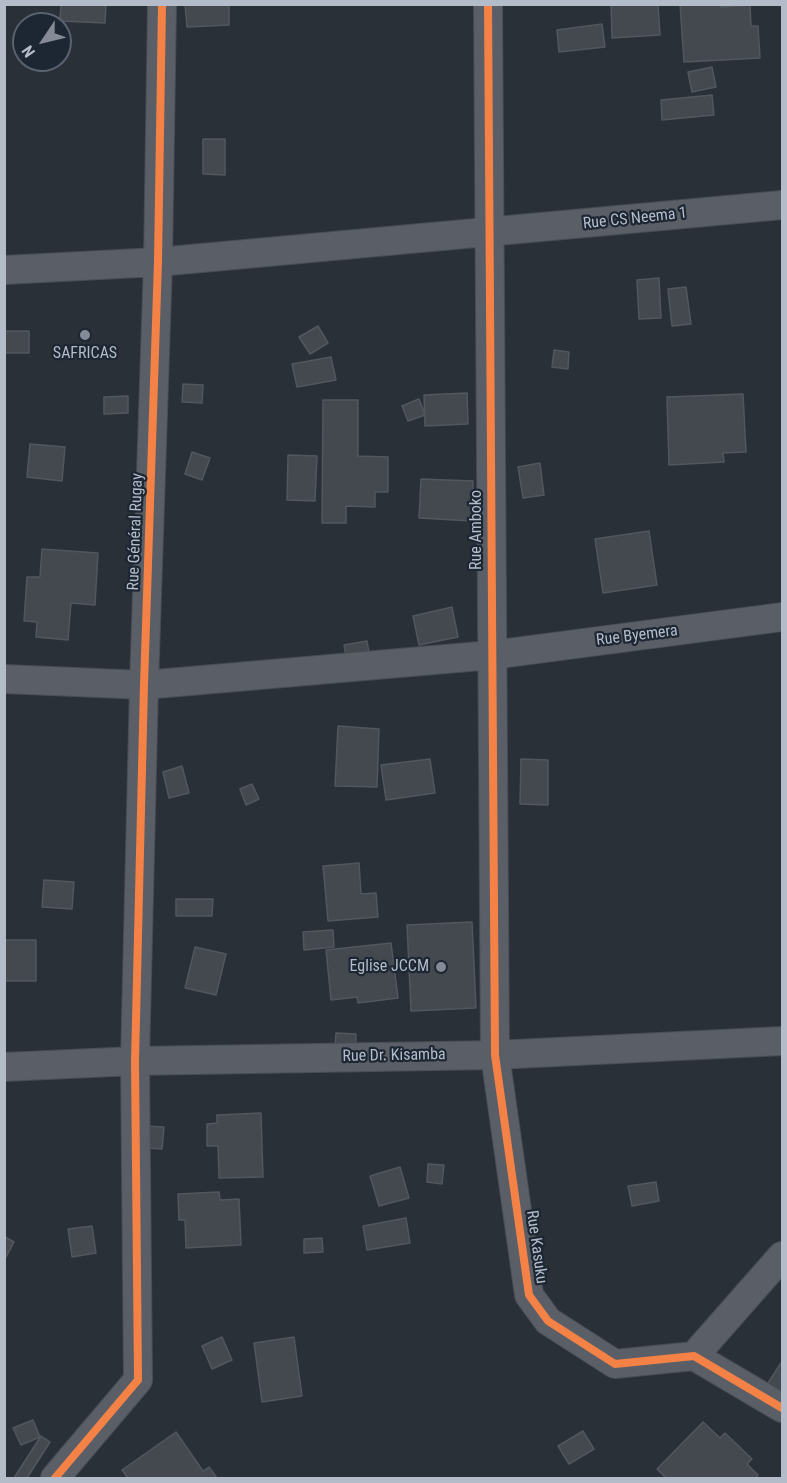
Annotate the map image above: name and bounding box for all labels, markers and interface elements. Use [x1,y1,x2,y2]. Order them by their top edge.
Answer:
north arrow [12,12,72,72]
text: N [18,42,39,61]
street label: Rue CS Neema 1 [582,204,688,234]
marker: SAFRICAS [78,328,92,342]
place label: SAFRICAS [53,344,117,364]
street label: Rue Général Rugay [124,473,148,591]
street label: Rue Amboko [467,490,487,570]
street label: Rue Byemera [595,621,679,651]
place label: Eglise JCCM [350,957,429,977]
marker: Eglise JCCM [434,960,448,974]
street label: Rue Dr. Kisamba [342,1046,446,1066]
street label: Rue Kasuku [521,1209,551,1285]

